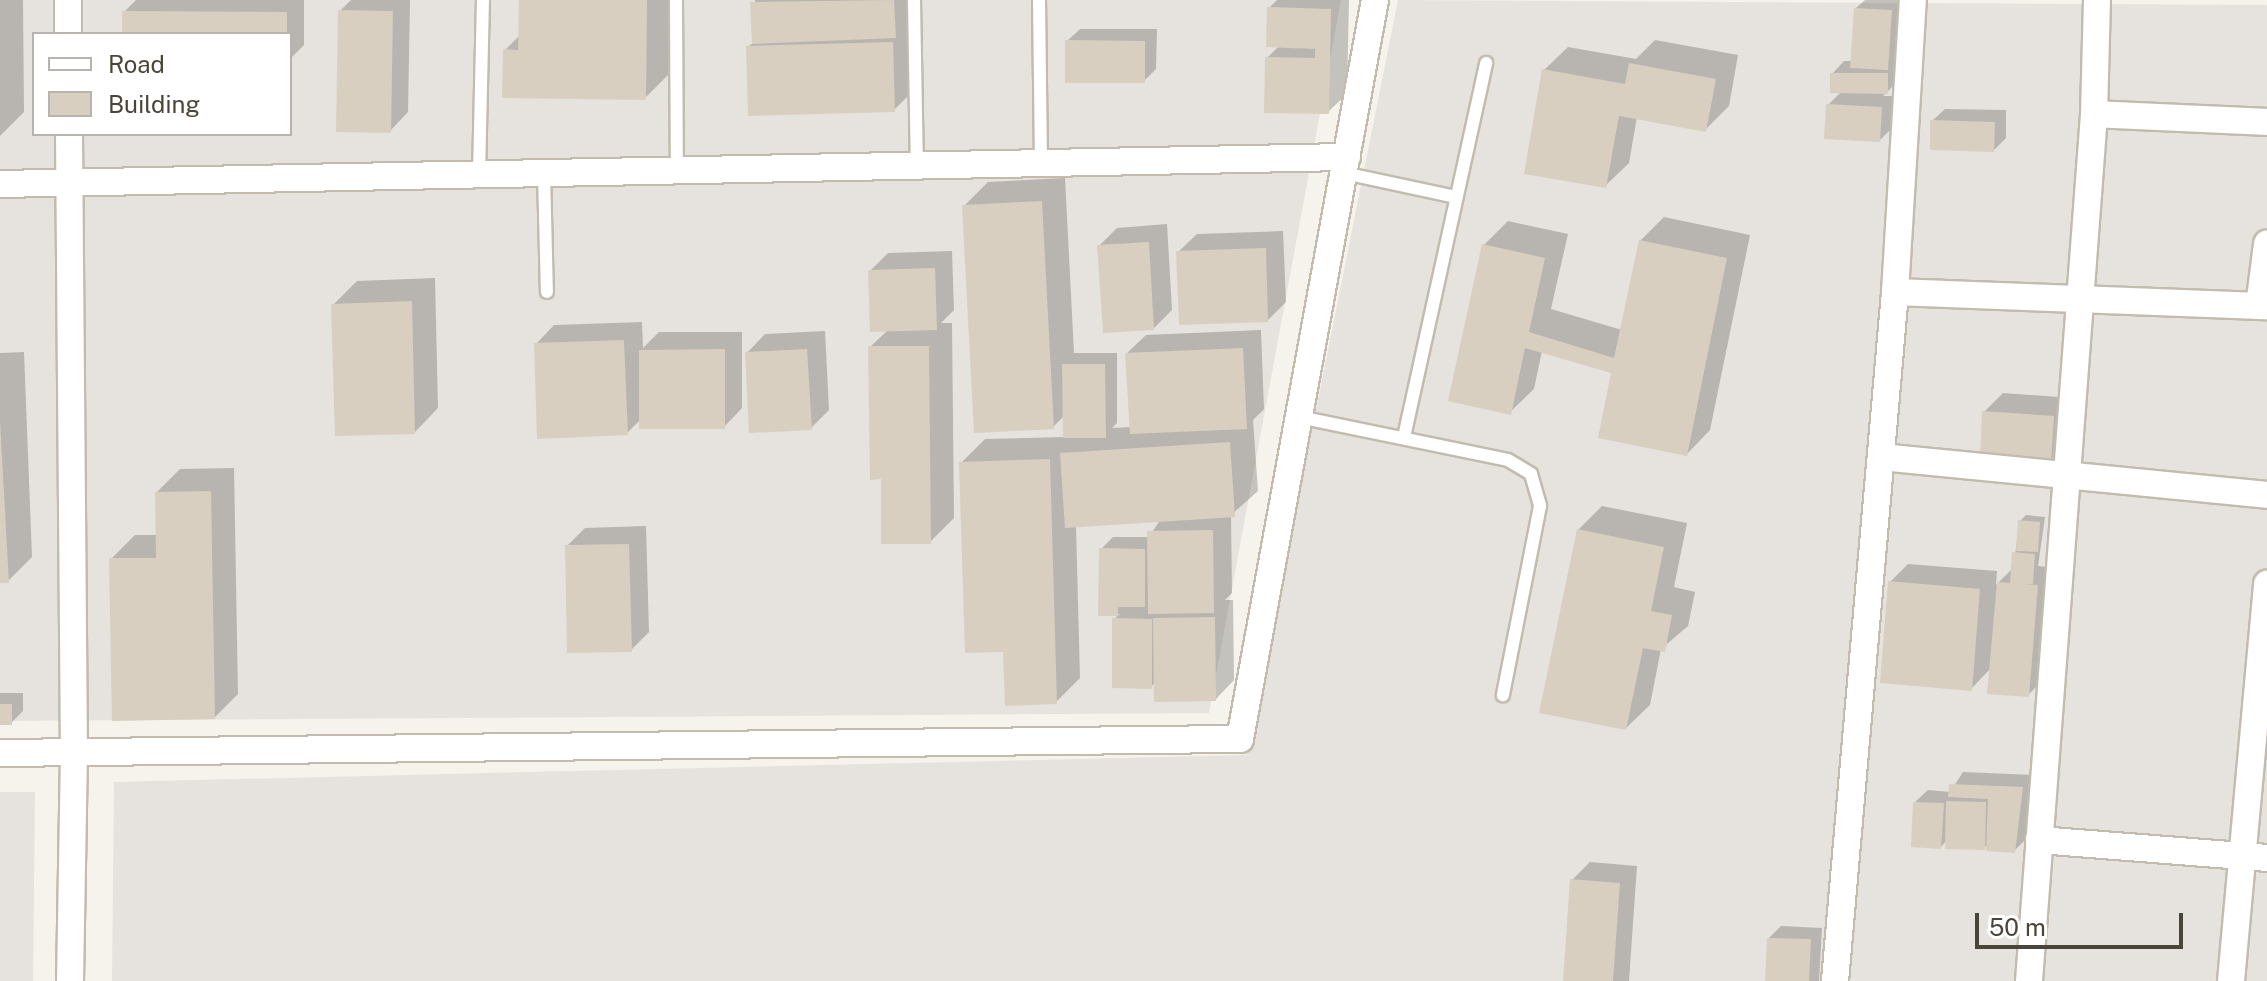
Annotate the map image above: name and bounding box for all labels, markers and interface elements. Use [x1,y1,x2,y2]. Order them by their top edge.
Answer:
legend [32,32,292,136]
text: Road [108,50,165,78]
text: Building [108,90,200,118]
scale bar [1979,897,2187,947]
text: 50 m [1989,913,2046,941]

